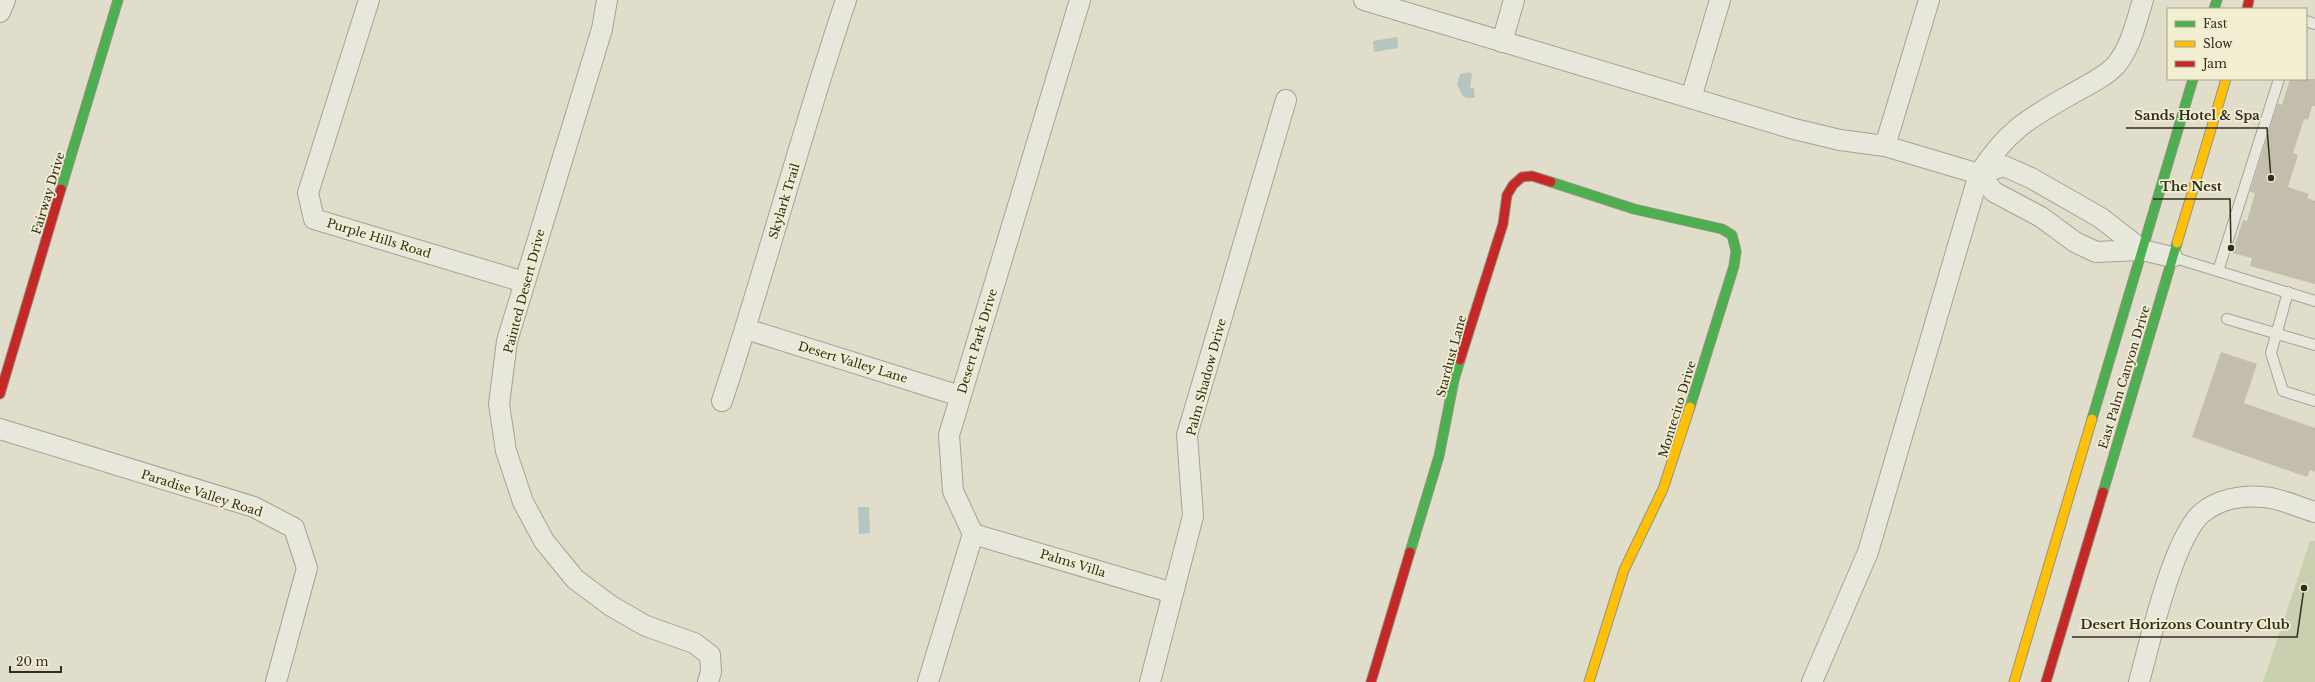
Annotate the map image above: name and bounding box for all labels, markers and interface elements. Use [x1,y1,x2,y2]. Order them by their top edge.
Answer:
legend [2167,8,2307,80]
text: Fast [2203,16,2228,31]
text: Slow [2203,36,2233,51]
text: Jam [2201,56,2227,71]
callout: Sands Hotel & Spa [2126,103,2267,128]
text: Sands Hotel & Spa [2134,107,2260,124]
street label: Fairway Drive [28,150,68,236]
street label: Skylark Trail [765,161,803,241]
callout: The Nest [2153,174,2230,199]
text: The Nest [2160,178,2222,195]
street label: Purple Hills Road [325,215,433,261]
street label: Painted Desert Drive [500,227,548,355]
street label: Desert Park Drive [954,287,1000,395]
street label: East Palm Canyon Drive [2095,303,2153,451]
street label: Stardust Lane [1433,313,1469,399]
street label: Palm Shadow Drive [1183,317,1229,437]
street label: Desert Valley Lane [796,338,910,386]
street label: Montecito Drive [1655,358,1699,459]
street label: Paradise Valley Road [139,466,265,520]
street label: Palms Villa [1038,546,1108,580]
callout: Desert Horizons Country Club [2072,612,2297,637]
text: Desert Horizons Country Club [2081,616,2290,633]
scale bar [10,648,61,674]
text: 20 m [16,654,48,669]

